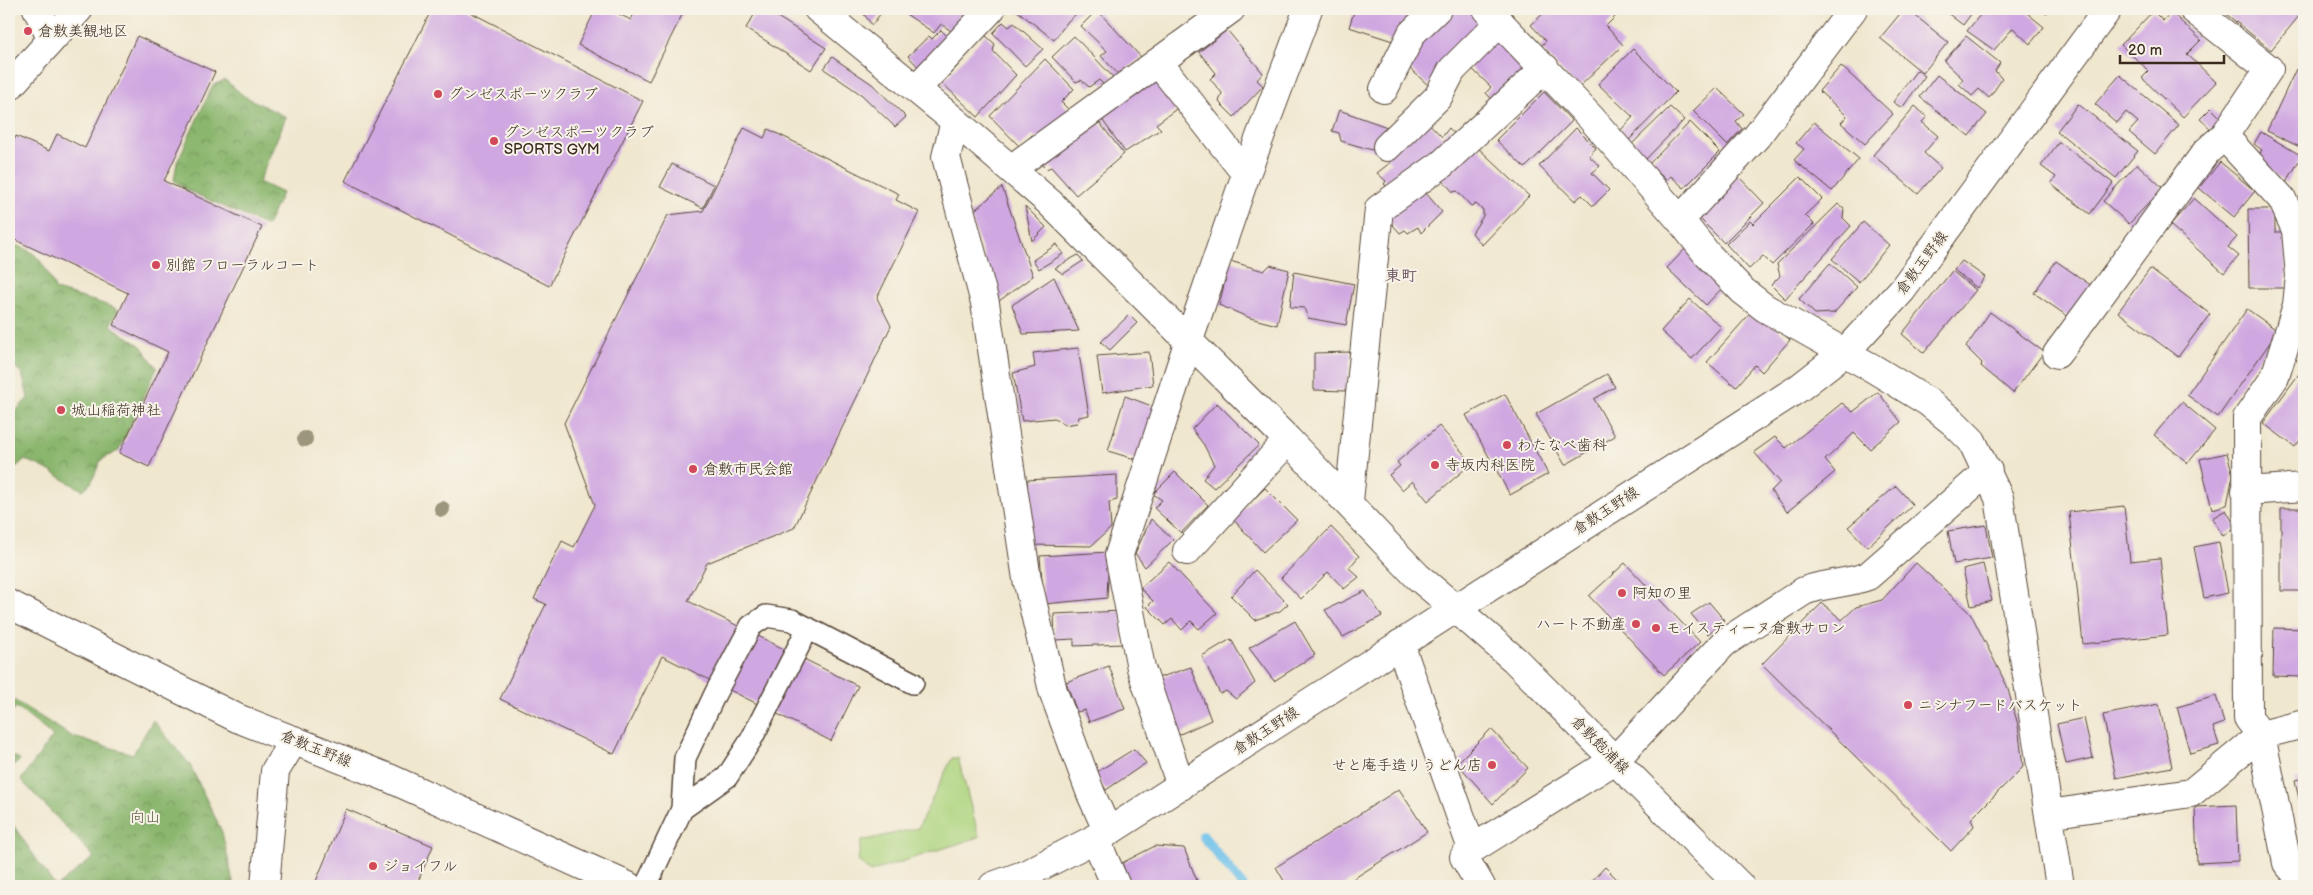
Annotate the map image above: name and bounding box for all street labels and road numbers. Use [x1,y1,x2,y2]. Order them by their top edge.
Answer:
street label: 倉敷玉野線 [1892,227,1952,299]
street label: 倉敷玉野線 [1569,483,1643,539]
street label: 倉敷玉野線 [1229,703,1303,759]
street label: 倉敷飽浦線 [1567,712,1633,778]
street label: 倉敷玉野線 [278,726,354,772]

